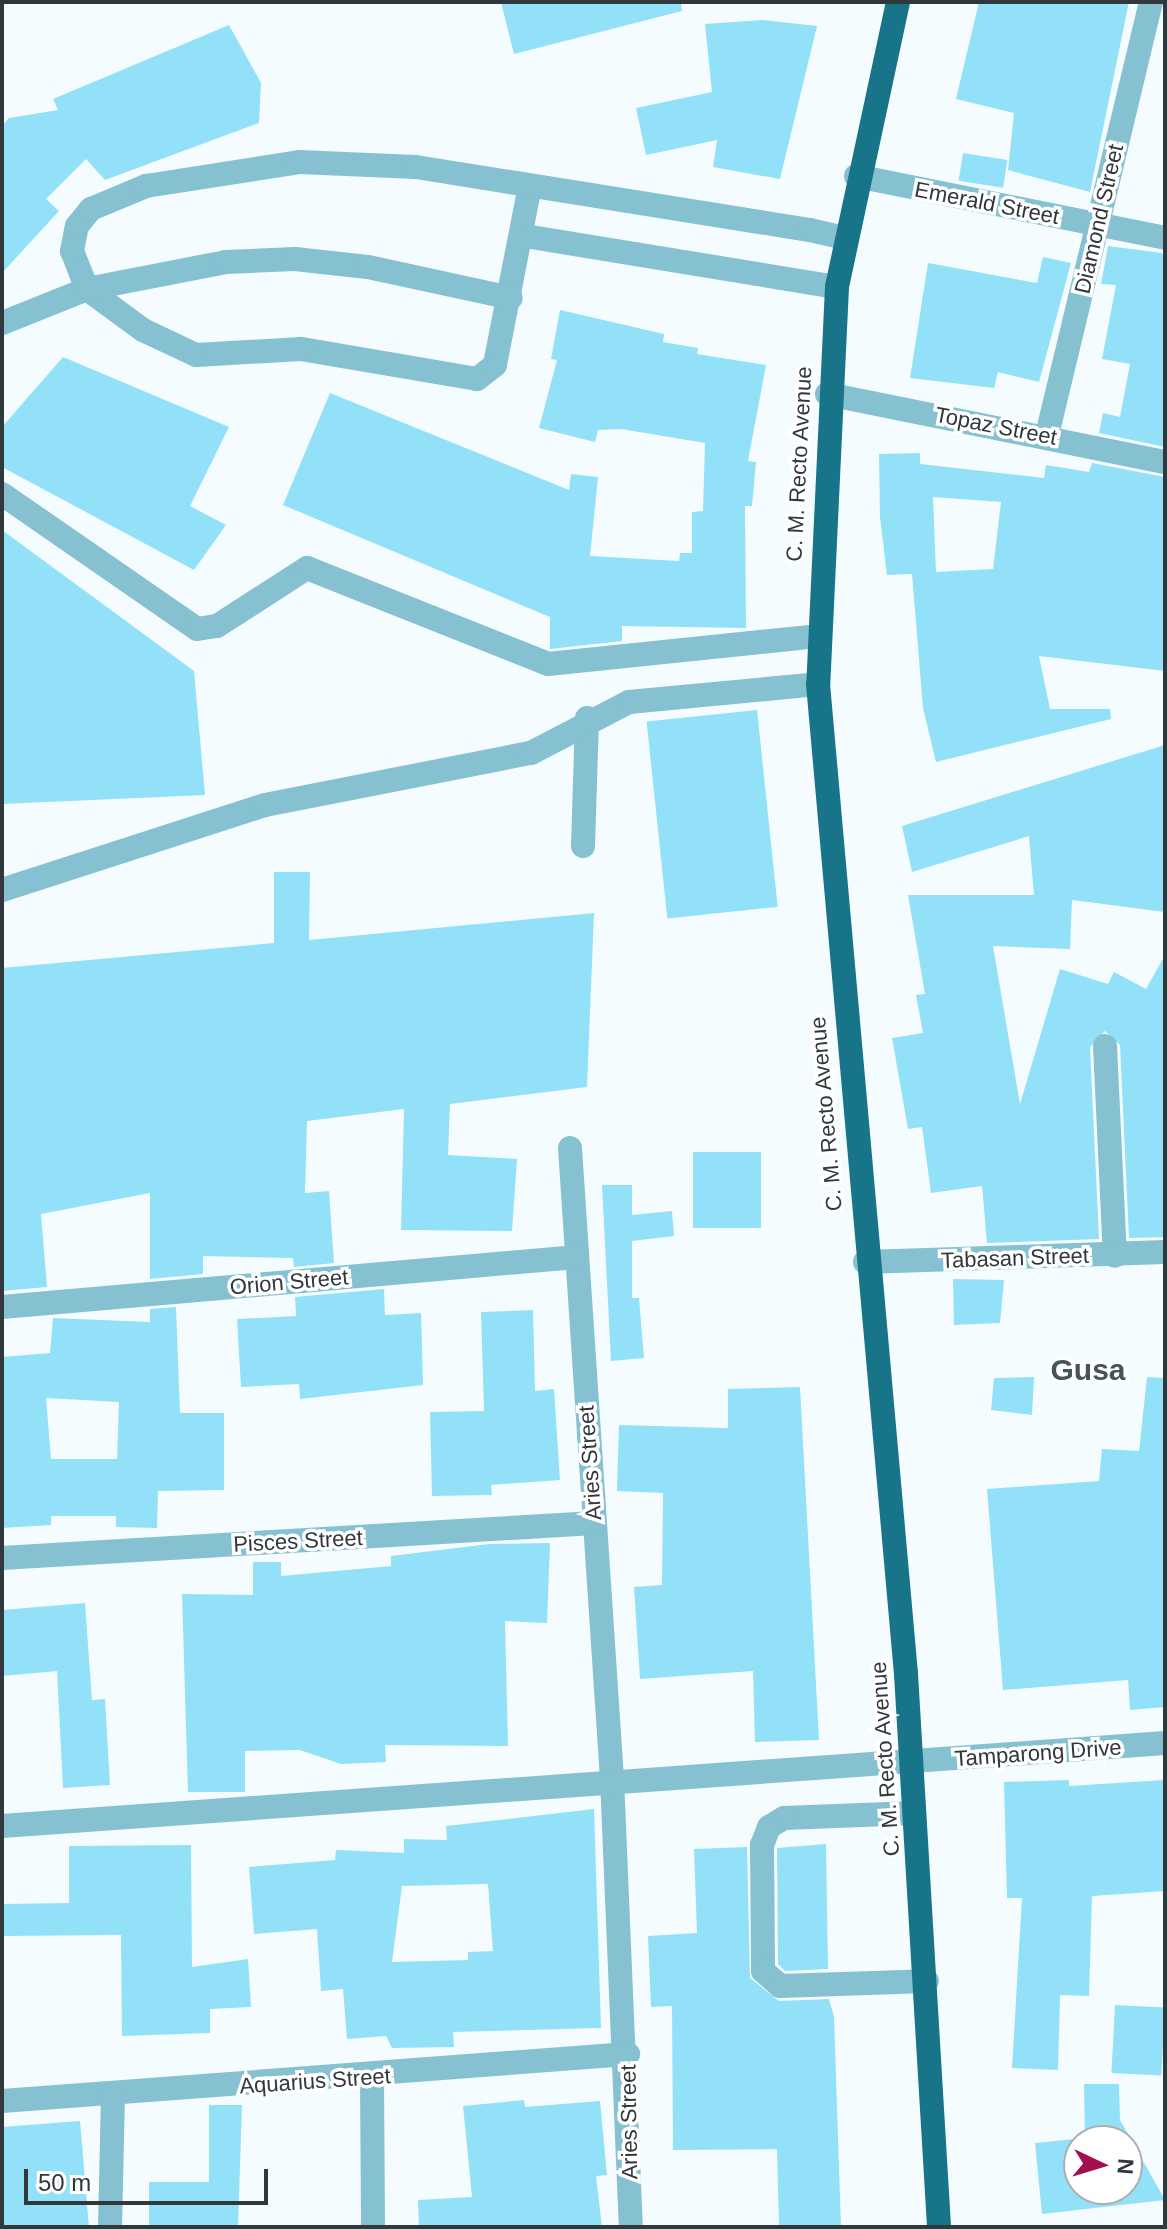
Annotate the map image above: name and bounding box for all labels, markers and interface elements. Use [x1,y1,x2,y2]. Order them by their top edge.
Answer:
street label: Diamond Street [1069,142,1129,296]
street label: Emerald Street [912,176,1062,230]
street label: C. M. Recto Avenue [781,365,817,563]
street label: Topaz Street [933,401,1059,451]
street label: C. M. Recto Avenue [804,1015,848,1213]
street label: Tabasan Street [941,1242,1089,1274]
street label: Orion Street [229,1264,349,1300]
district label: Gusa [1050,1352,1126,1388]
street label: Aries Street [573,1405,607,1521]
street label: Pisces Street [233,1524,363,1558]
street label: C. M. Recto Avenue [865,1660,905,1858]
street label: Tamparong Drive [954,1734,1122,1772]
street label: Aquarius Street [238,2063,392,2099]
street label: Aries Street [615,2064,643,2180]
north arrow [1063,2125,1143,2205]
scale bar [28,2153,272,2203]
text: N [1112,2158,1138,2175]
text: 50 m [38,2169,91,2196]

